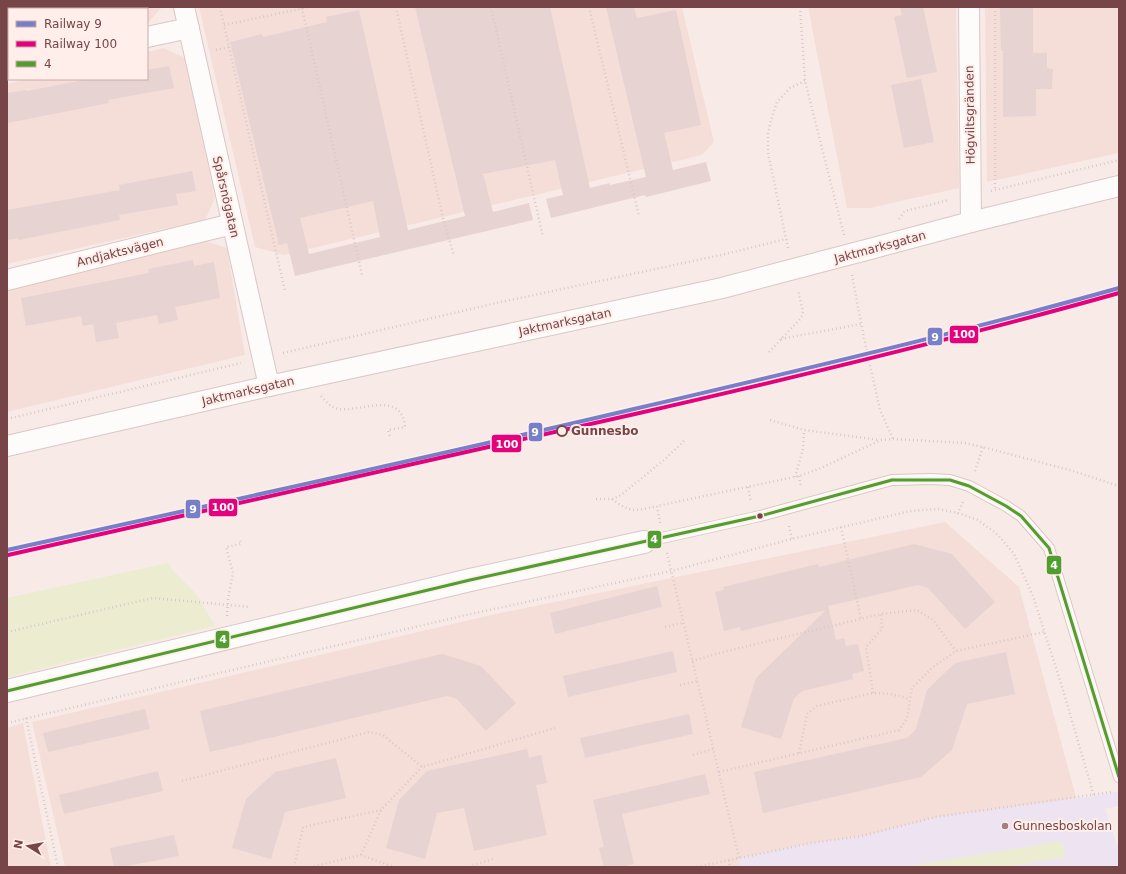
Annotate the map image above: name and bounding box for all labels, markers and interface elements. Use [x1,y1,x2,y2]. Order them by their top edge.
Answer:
legend [8,8,148,80]
text: Railway 9 [44,17,102,31]
text: Railway 100 [44,37,117,51]
text: 4 [44,57,52,71]
street label: Högviltsgränden [962,65,978,165]
street label: Spårsnögatan [210,155,242,239]
street label: Jaktmarksgatan [832,228,927,266]
street label: Andjaktsvägen [75,234,165,270]
street label: Jaktmarksgatan [516,305,613,339]
line badge: 100 [949,325,979,344]
line badge: 9 [927,327,943,346]
text: 100 [953,328,976,341]
text: 9 [931,331,939,344]
street label: Jaktmarksgatan [199,374,296,409]
line badge: 9 [528,422,543,442]
place label: Gunnesbo [571,424,639,438]
marker: Gunnesbo [556,425,568,437]
text: 9 [531,426,539,439]
line badge: 100 [491,434,522,453]
text: 100 [496,438,519,451]
line badge: 100 [208,498,238,517]
line badge: 9 [185,499,201,519]
text: 100 [212,501,235,514]
text: 9 [189,503,197,516]
unlabelled marker [755,511,765,521]
line badge: 4 [647,530,662,549]
text: 4 [650,533,658,546]
line badge: 4 [1046,555,1062,575]
text: 4 [1050,559,1058,572]
line badge: 4 [215,630,230,649]
text: 4 [219,633,227,646]
place label: Gunnesboskolan [1013,819,1112,833]
marker: Gunnesboskolan [1000,821,1010,831]
north arrow [8,826,48,866]
text: N [11,838,26,850]

